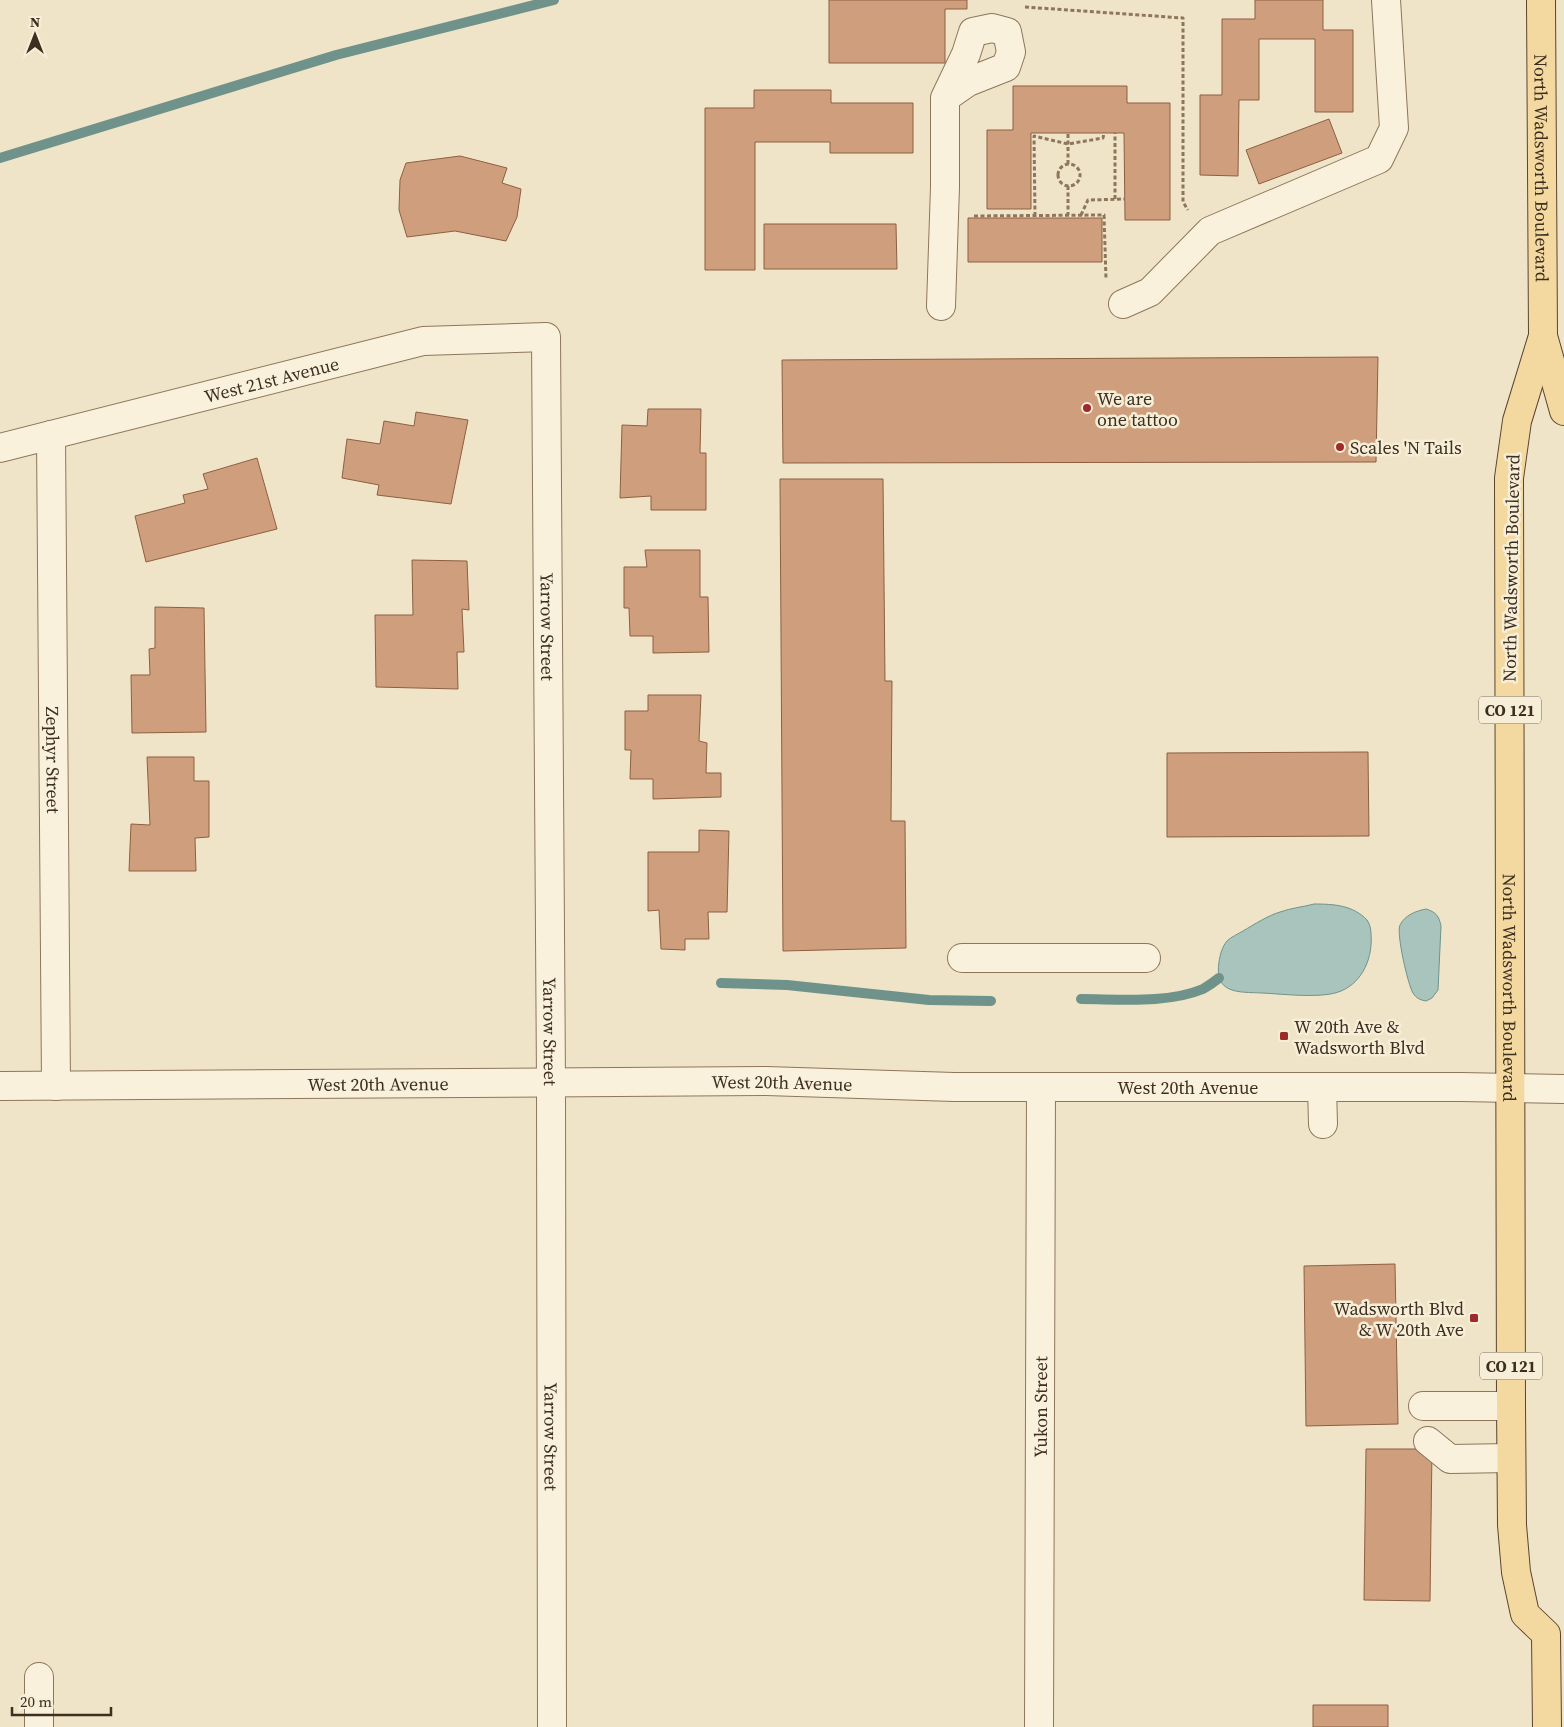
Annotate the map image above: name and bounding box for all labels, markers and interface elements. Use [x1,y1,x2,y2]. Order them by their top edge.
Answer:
north arrow [10,10,60,60]
text: N [30,12,40,32]
street label: North Wadsworth Boulevard [1529,54,1555,282]
street label: West 21st Avenue [201,350,341,408]
place label: We are one tattoo [1097,386,1178,432]
marker: We are one tattoo [1081,402,1093,414]
place label: Scales 'N Tails [1350,435,1462,460]
marker: Scales 'N Tails [1334,441,1346,453]
street label: North Wadsworth Boulevard [1497,454,1525,682]
street label: Yarrow Street [535,572,561,681]
road number: CO 121 [1479,696,1541,724]
street label: Zephyr Street [41,706,66,814]
street label: North Wadsworth Boulevard [1497,873,1523,1102]
street label: Yarrow Street [538,977,564,1086]
place label: W 20th Ave & Wadsworth Blvd [1294,1014,1425,1060]
marker: W 20th Ave & Wadsworth Blvd [1278,1030,1290,1042]
street label: West 20th Avenue [711,1068,853,1096]
street label: West 20th Avenue [307,1071,449,1096]
street label: West 20th Avenue [1117,1075,1258,1100]
place label: Wadsworth Blvd & W 20th Ave [1333,1296,1464,1342]
marker: Wadsworth Blvd & W 20th Ave [1468,1312,1480,1324]
road number: CO 121 [1480,1352,1542,1380]
street label: Yukon Street [1027,1356,1053,1458]
street label: Yarrow Street [539,1382,564,1491]
scale bar [12,1684,111,1716]
text: 20 m [20,1691,52,1712]

